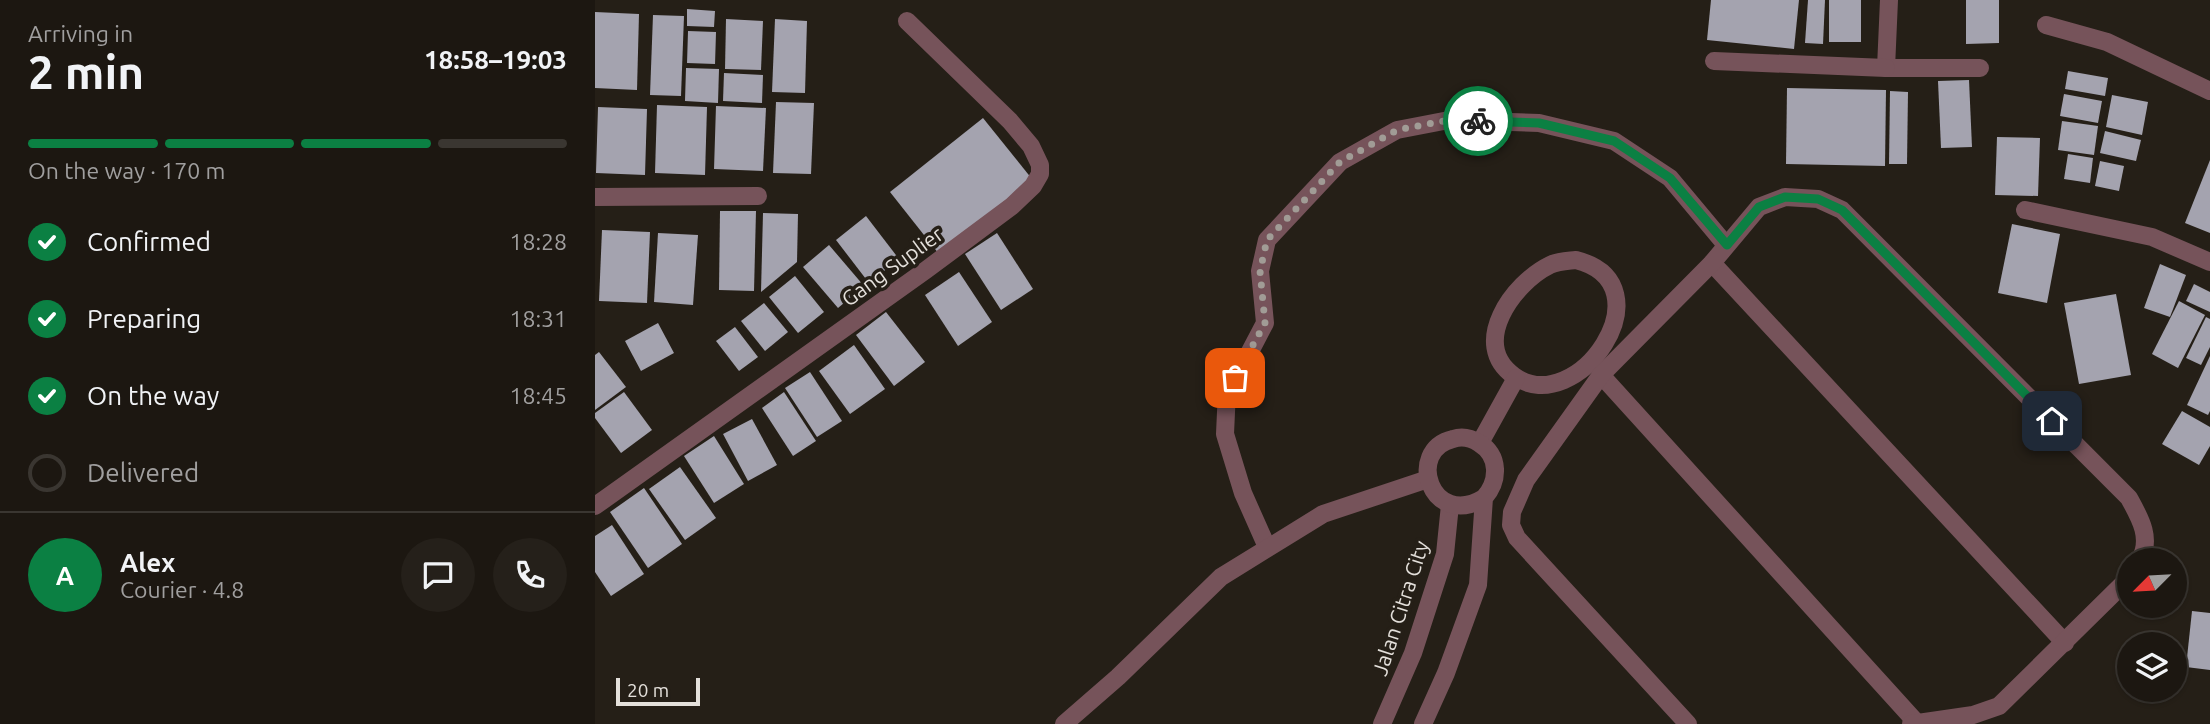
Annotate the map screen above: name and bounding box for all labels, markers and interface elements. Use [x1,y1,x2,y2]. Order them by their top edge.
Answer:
text: Arriving in [28,21,133,46]
text: 18:58–19:03 [424,45,567,74]
text: 2 min [28,46,144,98]
courier [1443,86,1513,156]
icon: bike [1459,102,1497,140]
text: On the way · 170 m [28,158,225,183]
street label: Gang Suplier [837,221,947,311]
icon: check [28,223,66,261]
text: Confirmed [87,227,211,256]
text: 18:28 [509,229,567,254]
icon: check [28,300,66,338]
text: Preparing [87,304,201,333]
text: 18:31 [509,306,567,331]
pin [1205,348,1265,408]
icon: bag [1216,359,1254,397]
icon: check [28,377,66,415]
text: On the way [87,381,219,410]
text: 18:45 [509,383,567,408]
pin [2022,391,2082,451]
icon: home [2033,402,2071,440]
text: Delivered [87,458,199,487]
button: chat [401,538,475,612]
button: phone [493,538,567,612]
street label: Jalan Citra City [1367,538,1433,678]
text: Alex [120,548,175,577]
north arrow [2117,548,2187,618]
map controls [2117,548,2187,702]
text: A [56,561,74,590]
text: Courier · 4.8 [120,577,244,602]
button: layers [2117,632,2187,702]
scale bar [616,675,700,707]
text: 20 m [627,679,669,701]

